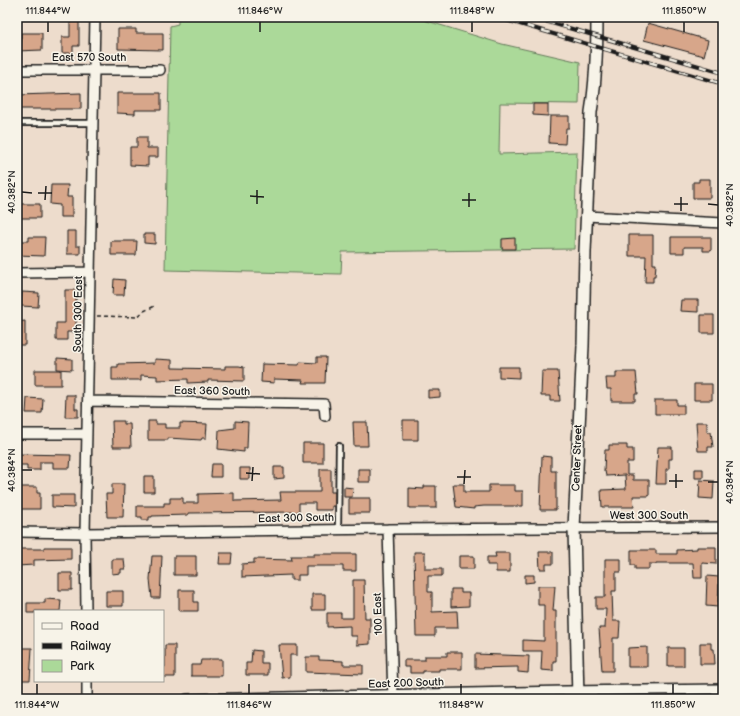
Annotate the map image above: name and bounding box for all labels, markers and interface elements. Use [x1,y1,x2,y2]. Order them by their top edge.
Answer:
text: 111.844°W [26,5,70,17]
text: 111.846°W [237,5,283,17]
text: 111.848°W [449,5,495,17]
text: 111.850°W [662,5,706,17]
street label: East 570 South [52,51,126,64]
text: 40.382°N [6,170,18,214]
text: 40.382°N [724,183,736,227]
street label: South 300 East [71,275,85,352]
street label: East 360 South [174,384,250,398]
street label: Center Street [569,424,585,492]
text: 40.384°N [6,448,18,492]
text: 40.384°N [724,460,736,504]
street label: West 300 South [610,509,688,522]
street label: East 300 South [258,511,334,525]
street label: 100 East [371,592,385,635]
legend [34,610,164,682]
text: Road [70,619,99,634]
text: Railway [70,639,112,654]
text: Park [70,659,94,674]
street label: East 200 South [368,675,444,691]
text: 111.844°W [15,699,59,711]
text: 111.846°W [226,699,272,711]
text: 111.848°W [438,699,484,711]
text: 111.850°W [651,699,695,711]

